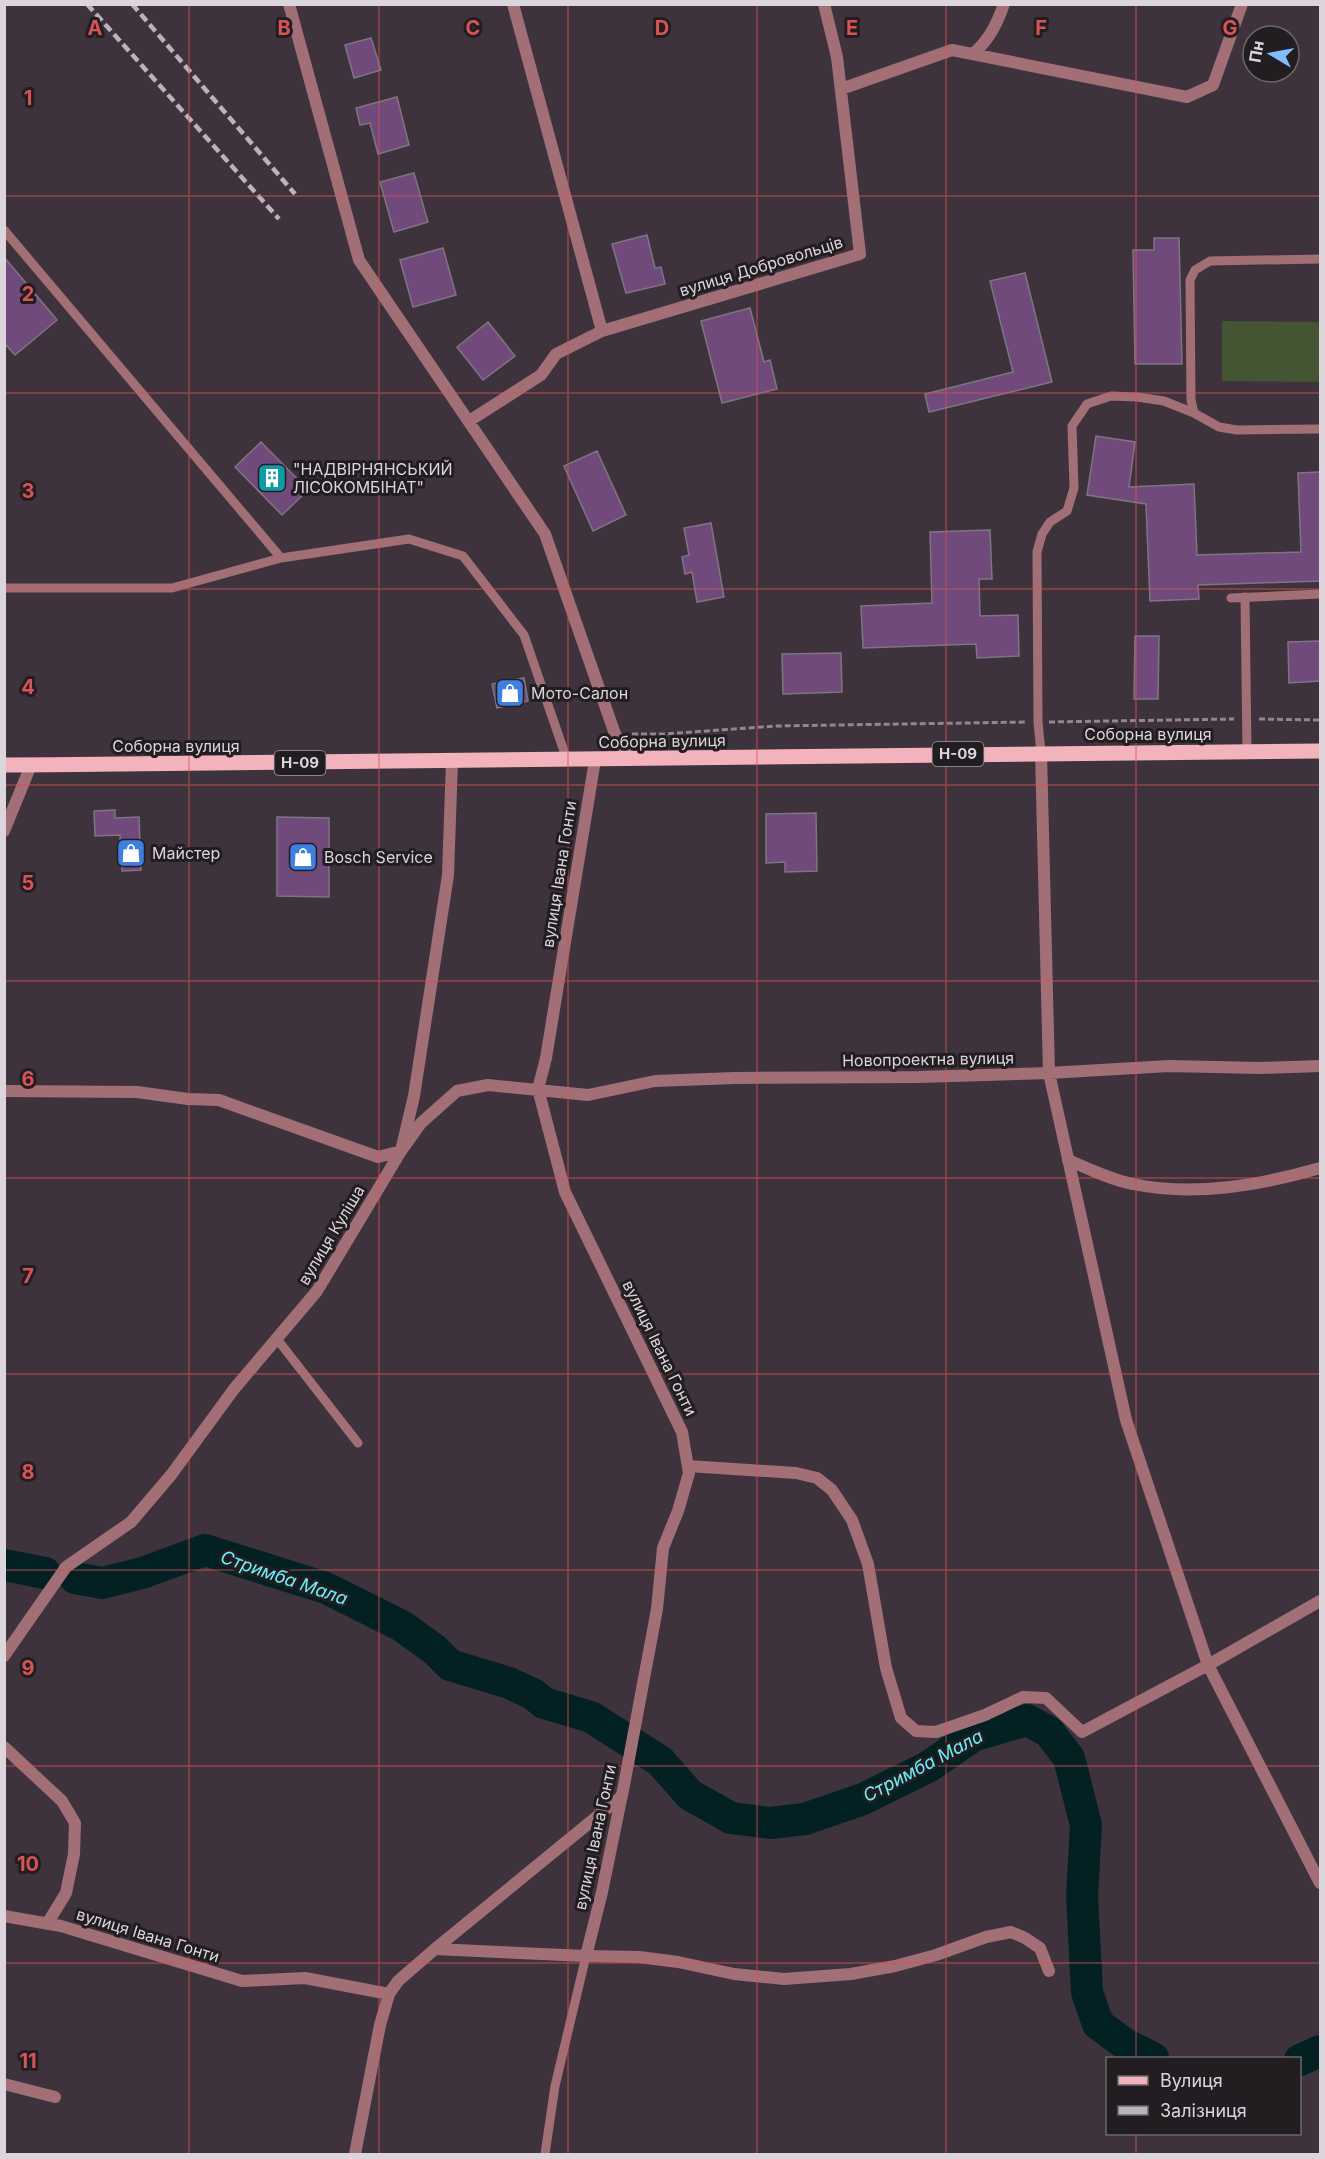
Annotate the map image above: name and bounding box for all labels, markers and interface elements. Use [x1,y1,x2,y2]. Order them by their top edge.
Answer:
text: A [88,16,103,40]
text: B [277,16,291,40]
text: C [466,16,480,40]
text: D [655,16,669,40]
text: E [846,16,858,40]
text: F [1035,16,1047,40]
text: G [1222,16,1238,40]
north arrow [1241,24,1301,84]
text: Пн [1244,39,1268,64]
text: 1 [24,86,32,110]
street label: вулиця Добровольців [677,232,845,300]
text: 2 [22,282,34,306]
place label: "НАДВІРНЯНСЬКИЙ ЛІСОКОМБІНАТ" [293,459,453,497]
building icon: "НАДВІРНЯНСЬКИЙ ЛІСОКОМБІНАТ" [256,462,288,494]
text: 3 [22,479,34,503]
text: 4 [21,675,35,699]
shop icon: Мото-Салон [494,677,526,709]
place label: Мото-Салон [531,683,628,703]
street label: Соборна вулиця [1084,724,1212,744]
street label: Соборна вулиця [598,730,726,752]
street label: Соборна вулиця [112,736,240,756]
road number: Н-09 [932,742,984,766]
road number: Н-09 [274,751,326,775]
street label: вулиця Івана Гонти [538,799,580,949]
shop icon: Майстер [115,837,147,869]
shop icon: Bosch Service [287,841,319,873]
place label: Майстер [152,843,220,863]
place label: Bosch Service [324,847,433,867]
text: 5 [22,871,34,895]
street label: Новопроектна вулиця [842,1048,1014,1070]
text: 6 [22,1067,35,1091]
street label: вулиця Куліша [293,1182,369,1288]
text: 7 [22,1264,34,1288]
street label: вулиця Івана Гонти [618,1277,702,1419]
text: 8 [21,1460,35,1484]
water label: Стримба Мала [218,1546,350,1609]
text: 9 [22,1656,35,1680]
water label: Стримба Мала [859,1725,986,1806]
street label: вулиця Івана Гонти [570,1762,620,1912]
text: 10 [17,1852,39,1876]
street label: вулиця Івана Гонти [74,1904,222,1966]
text: 11 [19,2049,37,2073]
legend [1106,2057,1301,2135]
text: Вулиця [1160,2070,1223,2091]
text: Залізниця [1160,2100,1247,2121]

